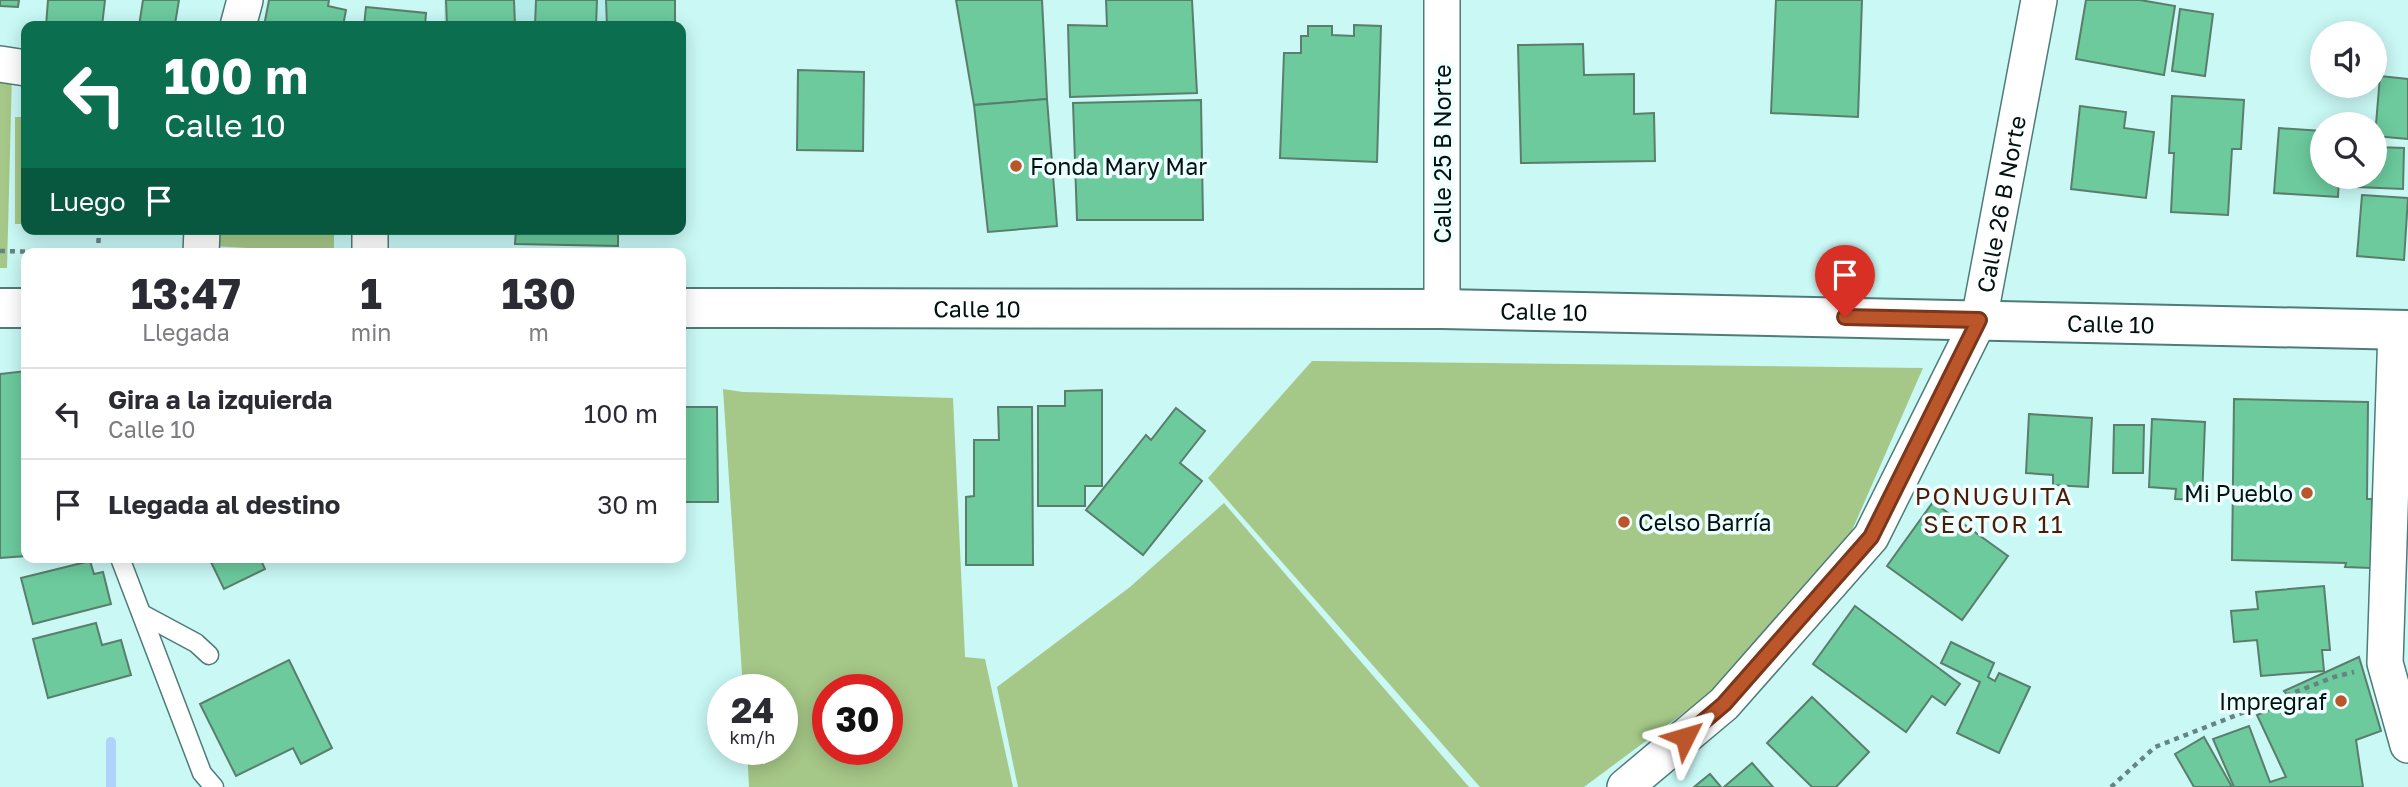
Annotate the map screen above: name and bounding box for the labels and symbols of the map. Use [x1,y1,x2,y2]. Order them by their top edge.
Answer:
street label: Calle 25 B Norte [1428,64,1456,244]
street label: Calle 26 B Norte [1970,113,2031,295]
place label: Fonda Mary Mar [1030,152,1207,180]
marker: Fonda Mary Mar [1008,158,1024,174]
pin [1815,245,1875,317]
street label: Calle 10 [933,294,1021,322]
street label: Calle 10 [1500,296,1588,326]
street label: Calle 10 [2067,309,2155,338]
place label: Mi Pueblo [2184,479,2293,507]
district label: PONUGUITA SECTOR 11 [1915,481,2073,538]
marker: Mi Pueblo [2299,485,2315,501]
place label: Celso Barría [1638,508,1772,536]
marker: Celso Barría [1616,514,1632,530]
speed limit sign: 30 [812,674,903,765]
place label: Impregraf [2219,687,2327,715]
marker: Impregraf [2333,693,2349,709]
position arrow [1648,700,1722,774]

